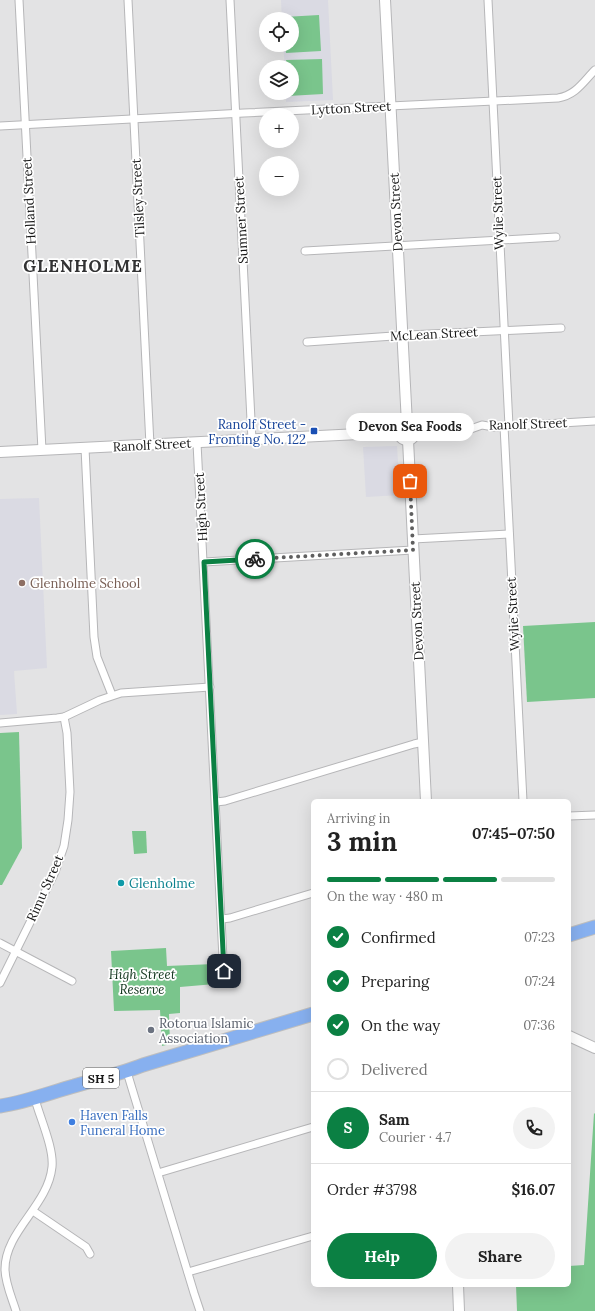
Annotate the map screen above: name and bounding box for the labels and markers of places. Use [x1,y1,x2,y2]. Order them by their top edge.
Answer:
callout: Devon Sea Foods [346,413,474,441]
place label: Ranolf Street - Fronting No. 122 [208,416,306,448]
marker: Ranolf Street - Fronting No. 122 [309,426,319,436]
pin [393,464,427,498]
place label: Glenholme School [30,575,141,592]
marker: Glenholme School [17,578,27,588]
place label: Glenholme [129,875,195,892]
marker: Glenholme [116,878,126,888]
pin [207,954,241,988]
place label: Rotorua Islamic Association [158,1015,254,1047]
marker: Rotorua Islamic Association [146,1025,156,1035]
place label: Haven Falls Funeral Home [80,1107,165,1139]
marker: Haven Falls Funeral Home [67,1117,77,1127]

